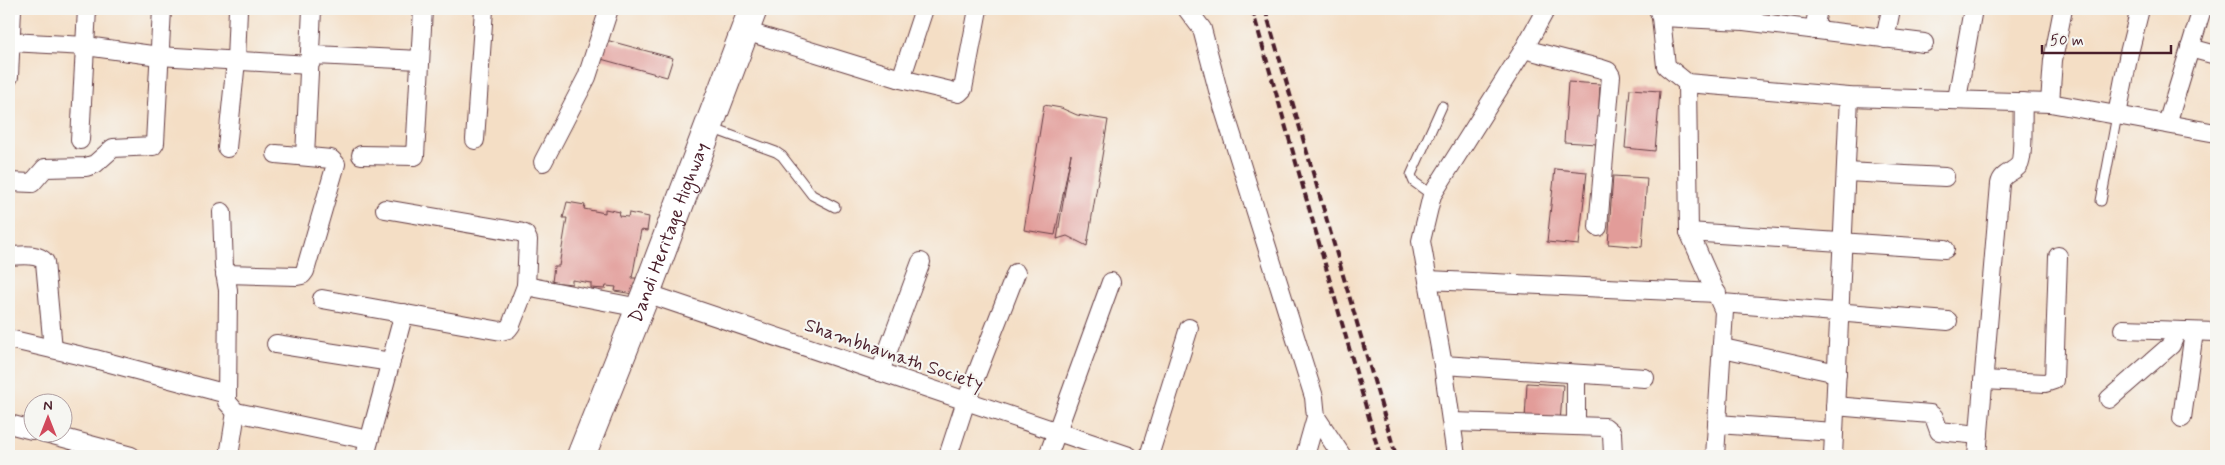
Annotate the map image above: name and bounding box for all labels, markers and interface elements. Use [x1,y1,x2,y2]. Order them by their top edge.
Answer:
scale bar [2042,22,2171,54]
text: 50 m [2050,31,2084,51]
street label: Dandi Heritage Highway [623,139,714,326]
street label: Shambhavnath Society [801,313,987,398]
north arrow [22,392,72,442]
text: N [43,397,53,415]

